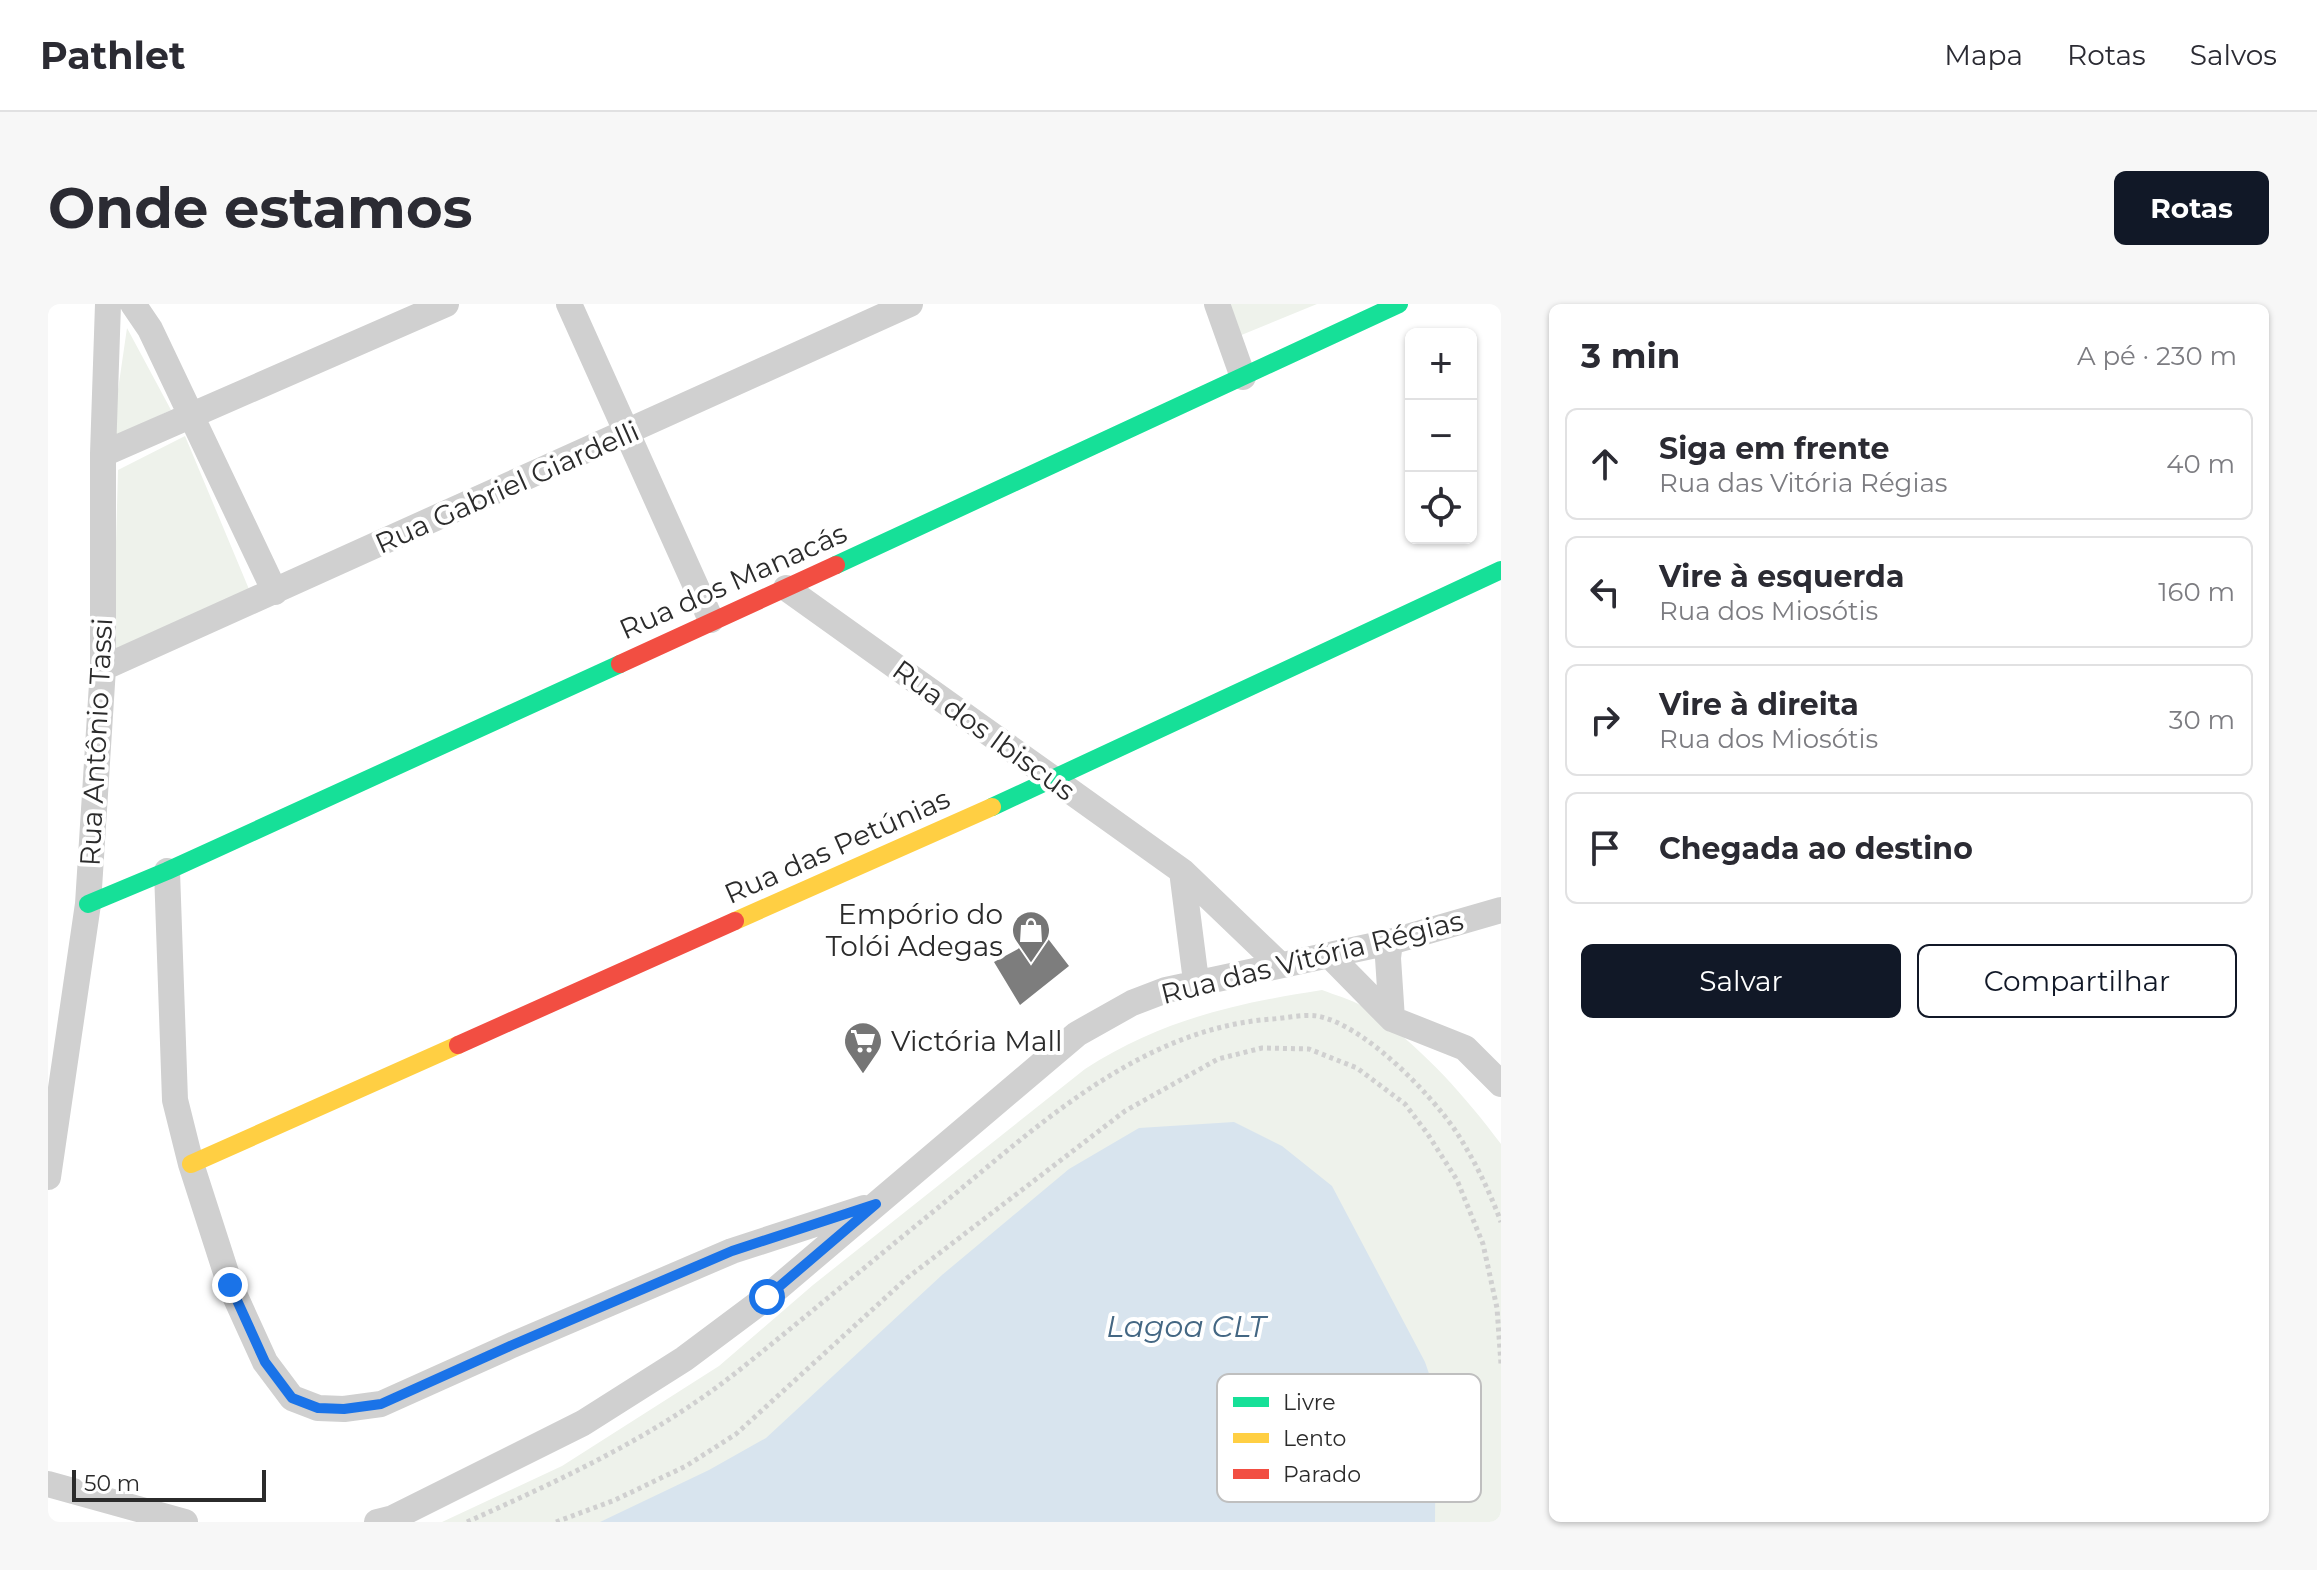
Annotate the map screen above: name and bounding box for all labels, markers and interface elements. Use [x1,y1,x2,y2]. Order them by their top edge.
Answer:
text: Pathlet [40,32,185,79]
text: Mapa [1944,38,2023,72]
text: Rotas [2067,38,2146,72]
text: Salvos [2190,38,2277,72]
button: Rotas [2114,171,2269,245]
text: Onde estamos [48,174,472,242]
map controls [1405,328,1477,544]
button: + [1405,328,1477,400]
text: 3 min [1581,335,1680,377]
text: A pé · 230 m [2077,340,2237,372]
button: − [1405,400,1477,472]
street label: Rua Gabriel Giardelli [370,413,644,561]
text: Siga em frente [1659,430,1889,467]
icon: ahead [1583,442,1627,486]
text: 40 m [2166,448,2235,480]
text: Rua das Vitória Régias [1659,467,1947,499]
button: locate [1405,472,1477,544]
street label: Rua dos Manacás [614,516,852,646]
text: Vire à esquerda [1659,558,1904,595]
icon: left [1583,570,1627,614]
text: 160 m [2158,576,2235,608]
text: Rua dos Miosótis [1659,595,1878,627]
street label: Rua Antônio Tassi [73,617,119,867]
street label: Rua dos Ibiscus [886,652,1082,808]
text: Vire à direita [1659,686,1859,723]
icon: right [1583,698,1627,742]
text: 30 m [2169,704,2235,736]
text: Rua dos Miosótis [1659,723,1878,755]
street label: Rua das Petúnias [719,781,955,911]
icon: arrive [1583,826,1627,870]
text: Chegada ao destino [1659,830,1973,867]
place label: Empório do Tolói Adegas [826,897,1003,963]
street label: Rua das Vitória Régias [1157,903,1467,1011]
shop icon: Empório do Tolói Adegas [1010,909,1052,964]
button: Salvar [1581,944,1901,1018]
button: Compartilhar [1917,944,2237,1018]
supermarket icon: Victória Mall [842,1020,884,1075]
place label: Victória Mall [891,1024,1063,1058]
route end [212,1267,248,1303]
route start [749,1279,785,1315]
water label: Lagoa CLT [1106,1308,1269,1345]
legend [1217,1374,1481,1502]
text: Livre [1283,1389,1336,1416]
text: Lento [1283,1425,1346,1452]
text: Parado [1283,1461,1361,1488]
scale bar [72,1466,266,1502]
text: 50 m [84,1470,140,1497]

